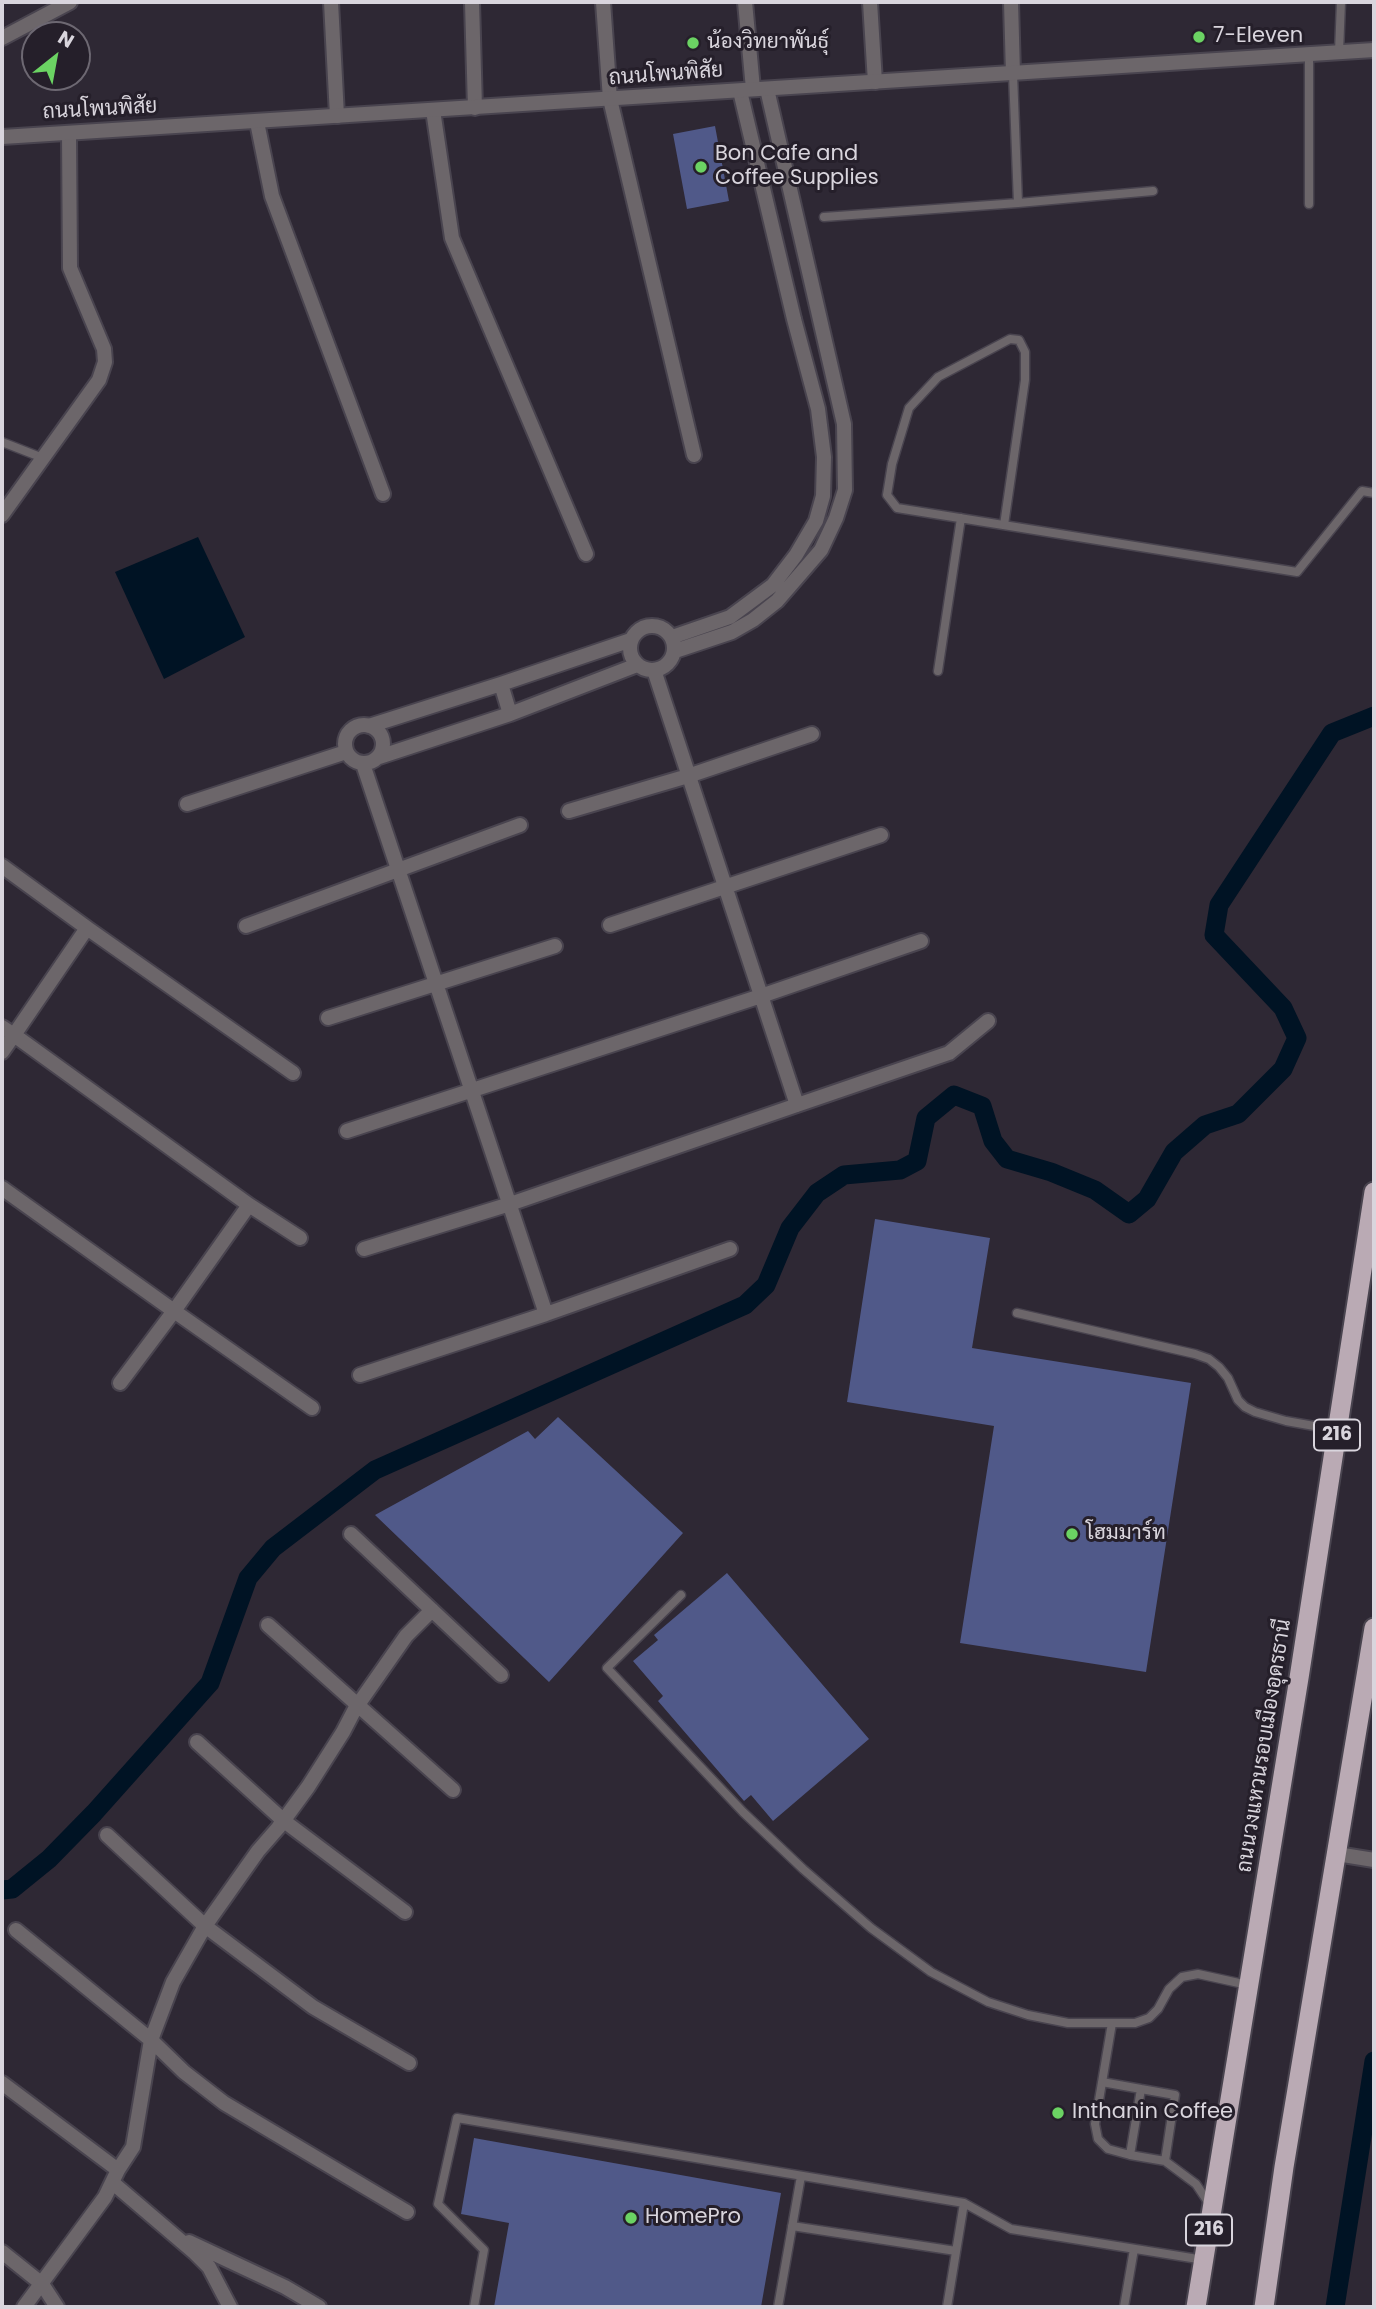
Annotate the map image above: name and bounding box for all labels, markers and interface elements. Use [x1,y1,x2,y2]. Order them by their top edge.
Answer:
north arrow [21,21,91,91]
text: N [53,24,79,55]
place label: 7-Eleven [1213,24,1303,50]
marker: 7-Eleven [1191,29,1207,45]
place label: น้องวิทยาพันธุ์ [707,30,829,56]
marker: น้องวิทยาพันธุ์ [685,35,701,51]
street label: ถนนโพนพิสัย [608,58,724,92]
street label: ถนนโพนพิสัย [42,94,158,126]
place label: Bon Cafe and Coffee Supplies [715,142,879,192]
marker: Bon Cafe and Coffee Supplies [693,159,709,175]
road number: 216 [1314,1420,1360,1450]
place label: โฮมมาร์ท [1086,1521,1166,1547]
marker: โฮมมาร์ท [1064,1526,1080,1542]
street label: ถนนวงแหวนรอบเมืองอุดรธานี [1233,1618,1297,1874]
place label: Inthanin Coffee [1072,2100,1233,2126]
marker: Inthanin Coffee [1050,2105,1066,2121]
place label: HomePro [645,2205,741,2231]
marker: HomePro [623,2210,639,2226]
road number: 216 [1186,2214,1232,2246]

